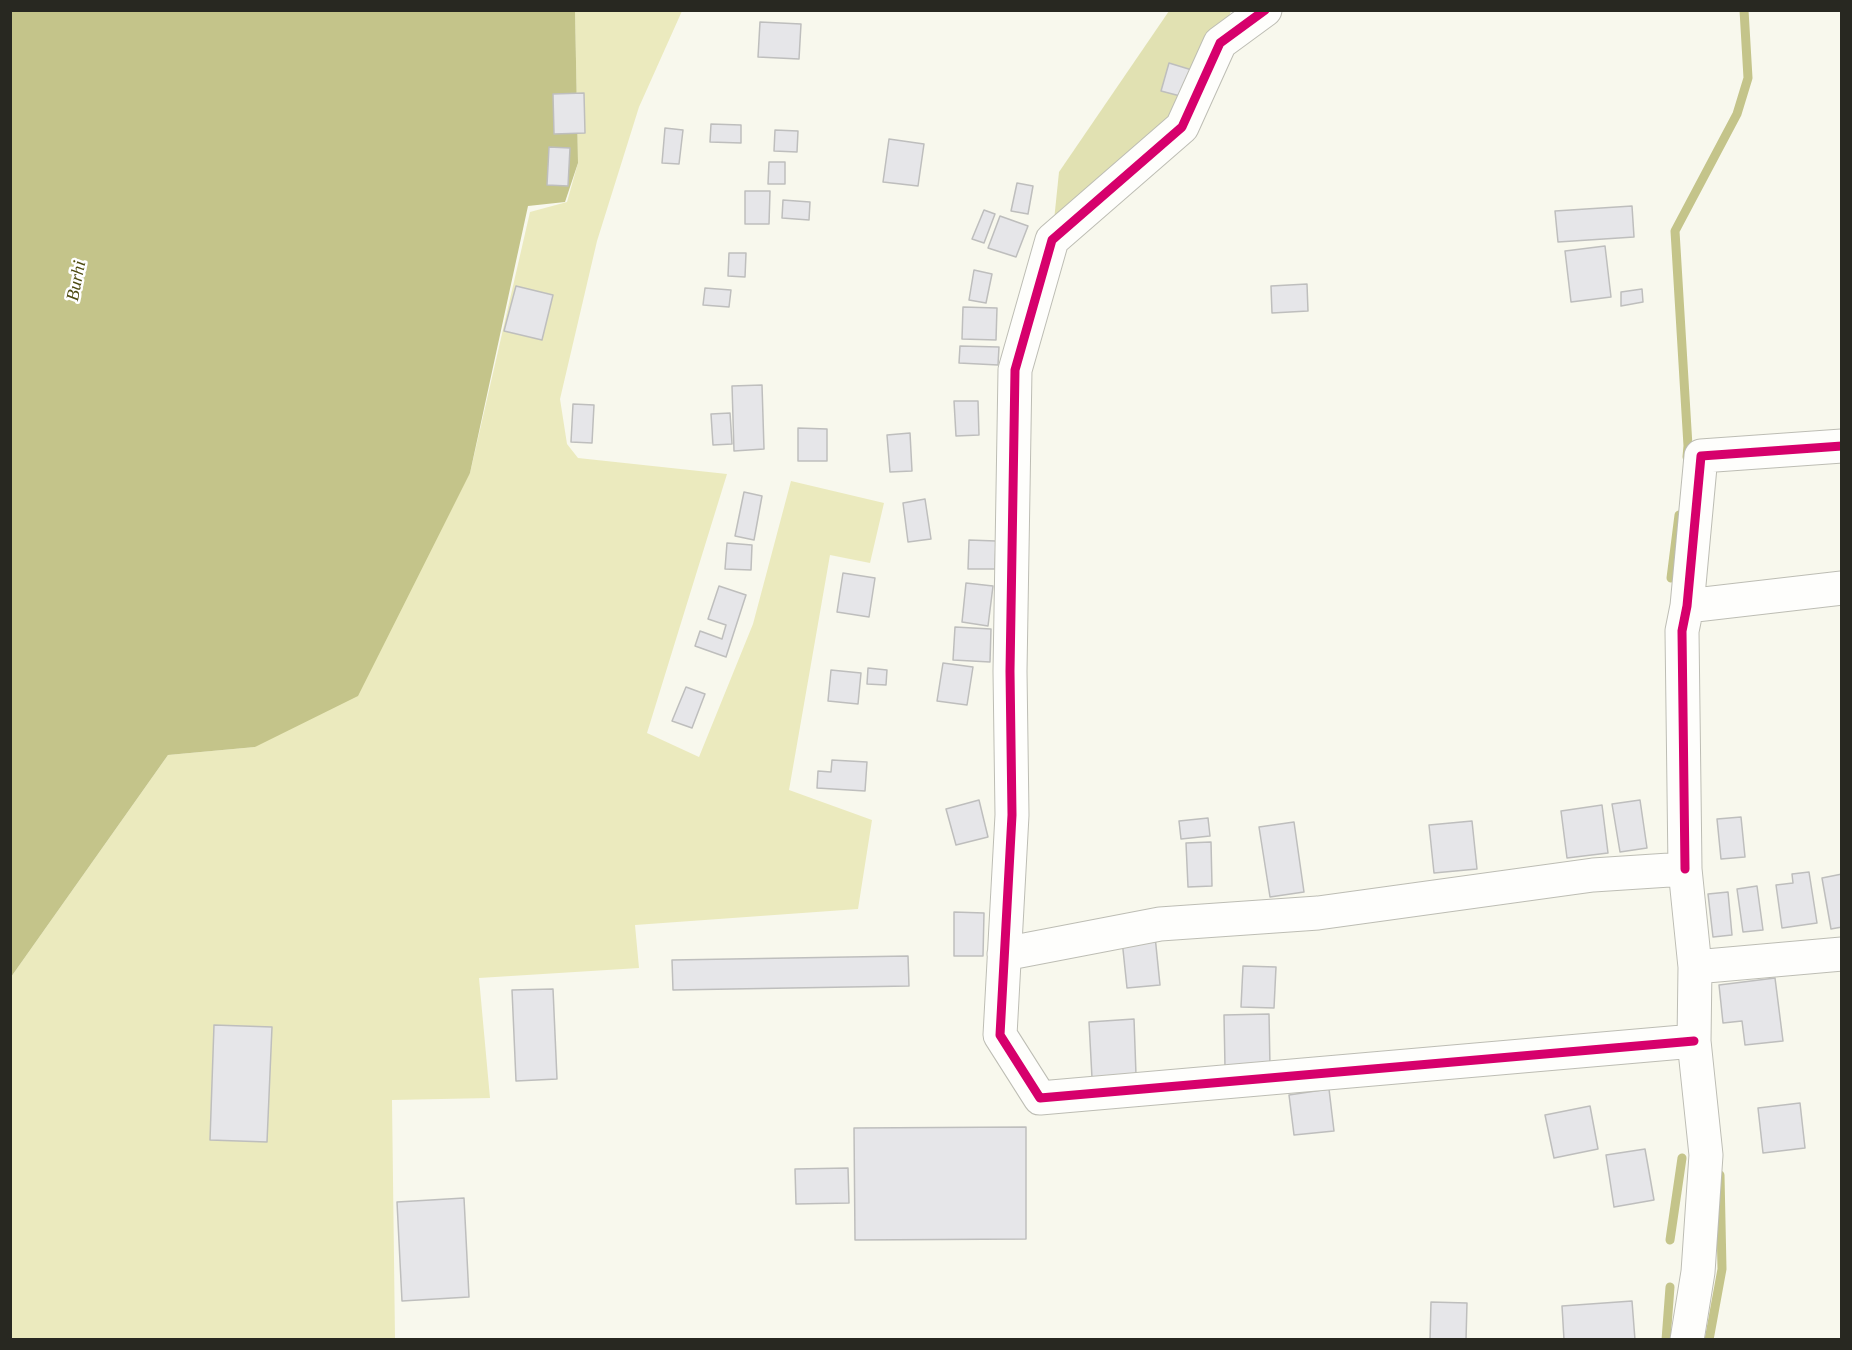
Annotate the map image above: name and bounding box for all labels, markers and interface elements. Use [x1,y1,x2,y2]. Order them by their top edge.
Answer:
water label: Burhi [63,259,91,303]

